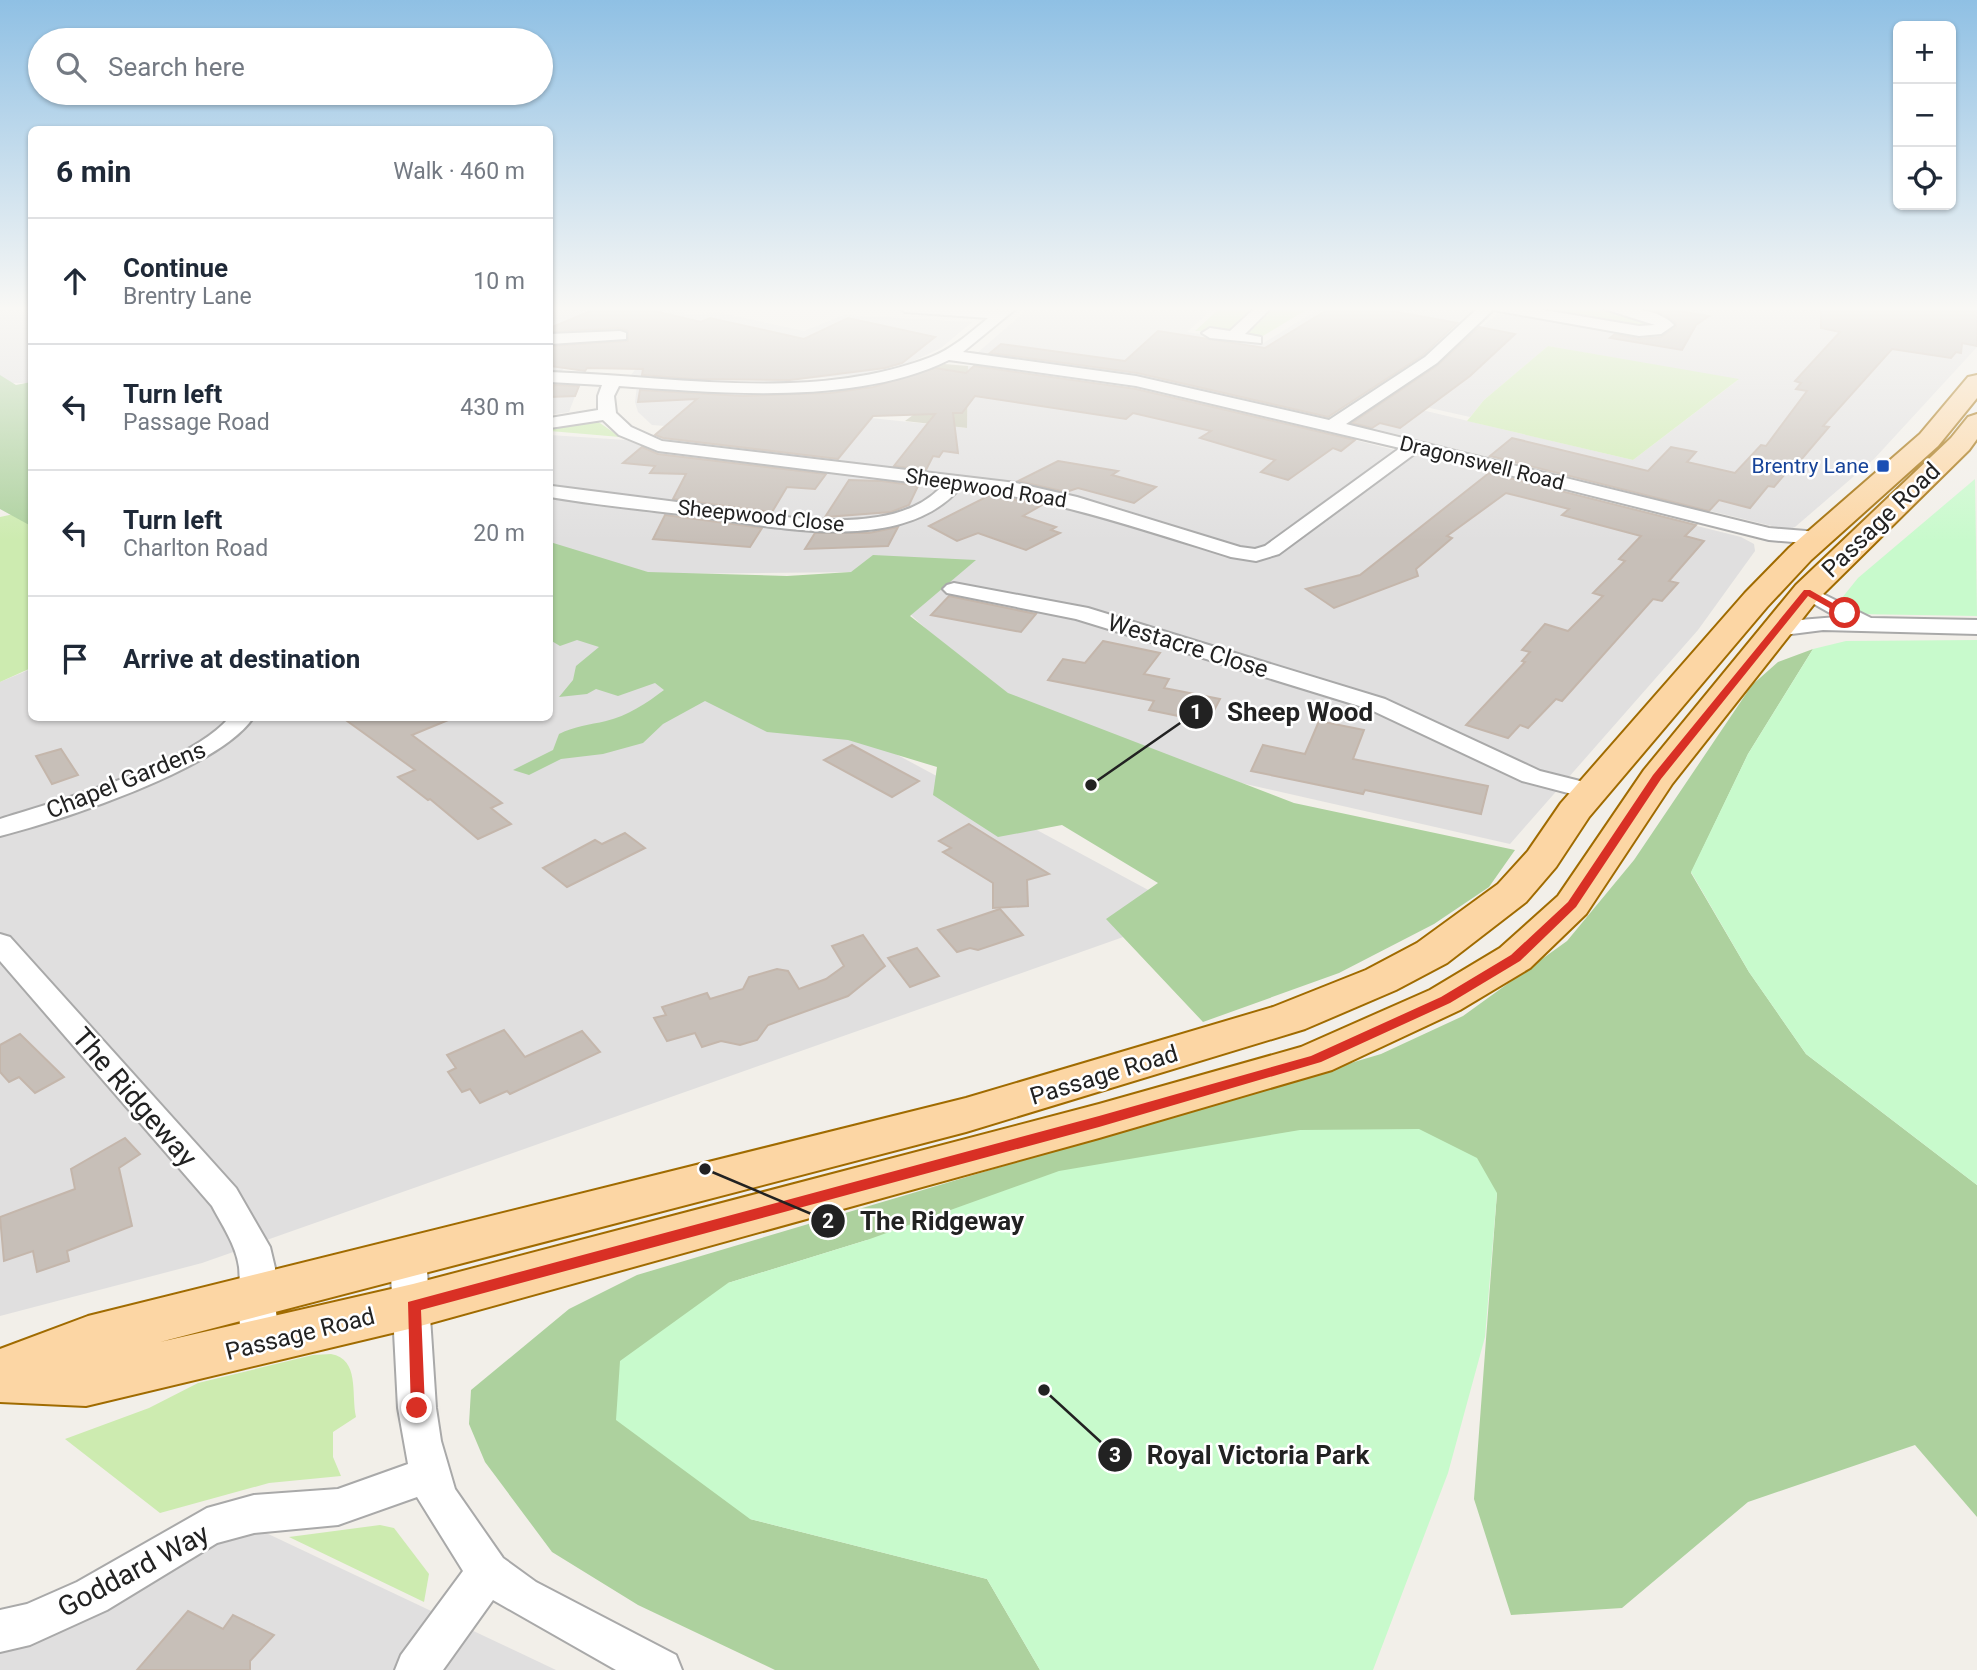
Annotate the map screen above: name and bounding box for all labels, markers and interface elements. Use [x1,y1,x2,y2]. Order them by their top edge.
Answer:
map controls [1893,21,1956,210]
button: + [1893,21,1956,84]
search box [28,28,553,105]
icon: search [52,48,90,86]
text: Search here [108,52,245,82]
button: − [1893,84,1956,147]
button: locate [1893,147,1956,210]
text: 6 min [56,154,131,189]
text: Walk · 460 m [393,158,525,185]
text: Continue [123,253,228,283]
icon: ahead [56,262,94,300]
text: 10 m [473,268,525,295]
text: Brentry Lane [123,283,252,310]
text: Turn left [123,379,222,409]
icon: left [56,388,94,426]
text: 430 m [460,394,525,421]
text: Passage Road [123,409,270,436]
street label: Dragonswell Road [1397,431,1567,495]
place label: Brentry Lane [1751,454,1869,478]
street label: Passage Road [1816,457,1946,583]
marker: Brentry Lane [1875,458,1891,474]
street label: Sheepwood Road [904,463,1068,513]
street label: Sheepwood Close [676,495,846,537]
text: Turn left [123,505,222,535]
icon: left [56,514,94,552]
text: 20 m [473,520,525,547]
text: Charlton Road [123,535,268,562]
route start [1829,597,1860,628]
street label: Westacre Close [1104,608,1272,684]
icon: arrive [56,640,94,678]
text: Arrive at destination [123,644,360,674]
callout: Sheep Wood [1178,688,1388,735]
text: Sheep Wood [1227,697,1373,727]
text: 1 [1190,700,1202,724]
street label: Chapel Gardens [42,735,210,825]
street label: The Ridgeway [65,1021,204,1174]
street label: Passage Road [1027,1039,1181,1111]
callout: The Ridgeway [811,1197,1038,1244]
text: The Ridgeway [860,1206,1025,1236]
text: 2 [822,1209,834,1233]
street label: Passage Road [222,1302,378,1366]
route end [401,1392,432,1423]
callout: Royal Victoria Park [1098,1432,1383,1479]
text: Royal Victoria Park [1147,1440,1370,1470]
text: 3 [1109,1443,1121,1467]
street label: Goddard Way [52,1517,214,1624]

